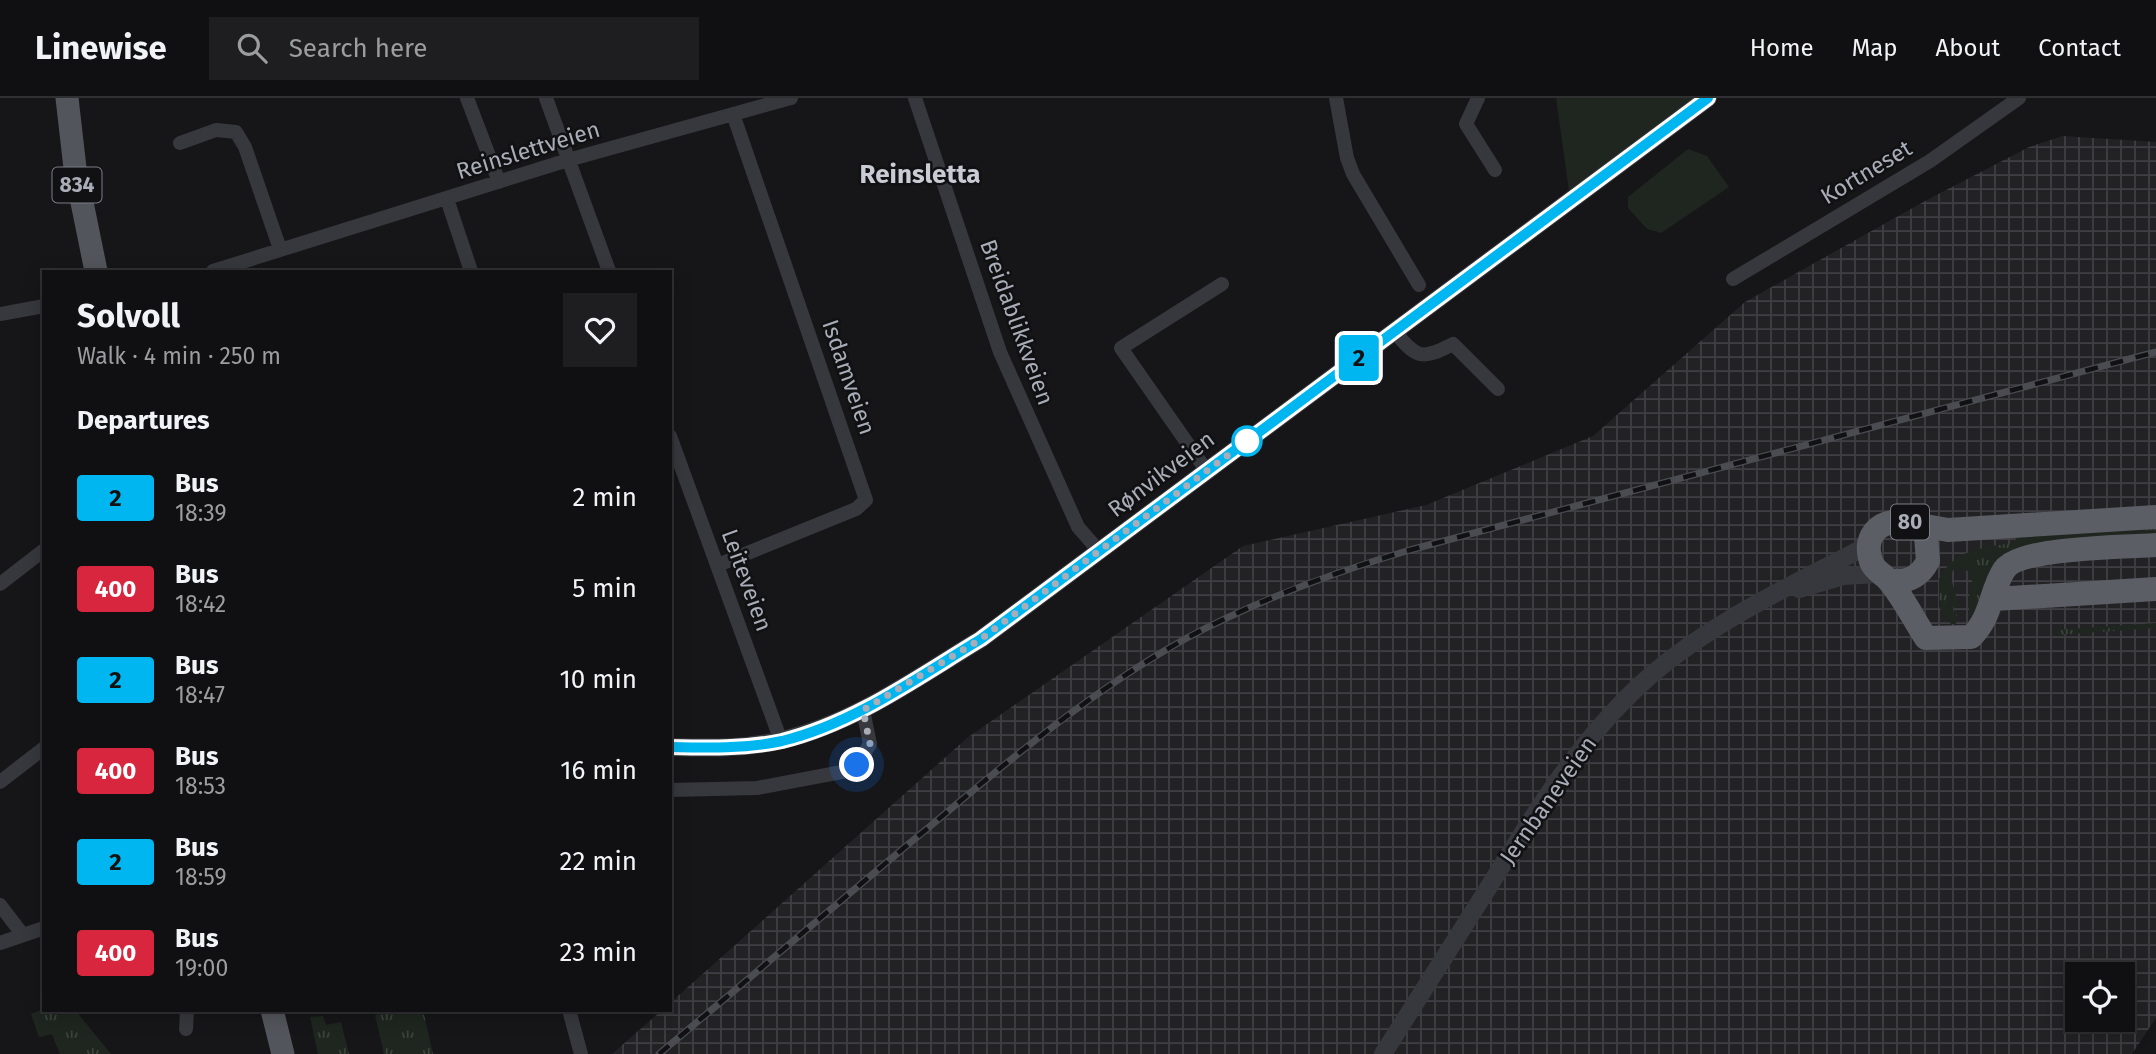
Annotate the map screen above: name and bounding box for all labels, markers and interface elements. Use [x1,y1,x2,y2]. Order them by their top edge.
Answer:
search box [209,17,699,80]
text: Linewise [35,28,167,68]
icon: search [233,29,271,67]
text: Search here [289,33,428,64]
text: Home [1750,34,1814,62]
text: Map [1852,34,1898,62]
text: About [1936,34,2000,62]
text: Contact [2038,34,2121,62]
street label: Reinslettveien [453,115,603,185]
street label: Kortneset [1815,134,1917,210]
district label: Reinsletta [860,159,980,190]
road number: 834 [52,168,102,202]
street label: Breidablikkveien [974,235,1060,409]
button: heart [563,293,637,367]
text: Solvoll [77,296,180,336]
street label: Isdamveien [816,316,882,438]
line badge: 2 [1336,335,1382,381]
text: Walk · 4 min · 250 m [77,342,281,370]
text: 2 [1353,344,1365,372]
text: Departures [77,405,210,436]
street label: Rønvikveien [1102,425,1220,523]
unlabelled marker [1232,426,1262,456]
text: Bus [175,468,218,499]
text: 2 min [572,482,637,513]
text: 2 [109,484,122,512]
text: 18:39 [175,499,227,527]
road number: 80 [1891,504,1929,540]
street label: Leiteveien [716,525,778,635]
text: Bus [175,559,218,590]
text: 5 min [572,573,637,604]
text: 400 [95,575,136,603]
text: 18:42 [175,590,226,618]
text: Bus [175,650,218,681]
text: 10 min [559,664,637,695]
text: 2 [109,666,122,694]
text: 18:47 [175,681,225,709]
street label: Jernbaneveien [1494,731,1602,869]
text: Bus [175,741,218,772]
your location [839,747,874,782]
text: 16 min [560,755,637,786]
text: 400 [95,757,136,785]
text: 18:53 [175,772,226,800]
text: Bus [175,832,218,863]
text: 22 min [560,846,637,877]
text: 2 [109,848,122,876]
text: 18:59 [175,863,227,891]
text: Bus [175,923,218,954]
text: 23 min [560,937,637,968]
text: 400 [95,939,136,967]
text: 19:00 [175,954,228,982]
map controls [2065,962,2135,1032]
button: locate [2065,962,2135,1032]

